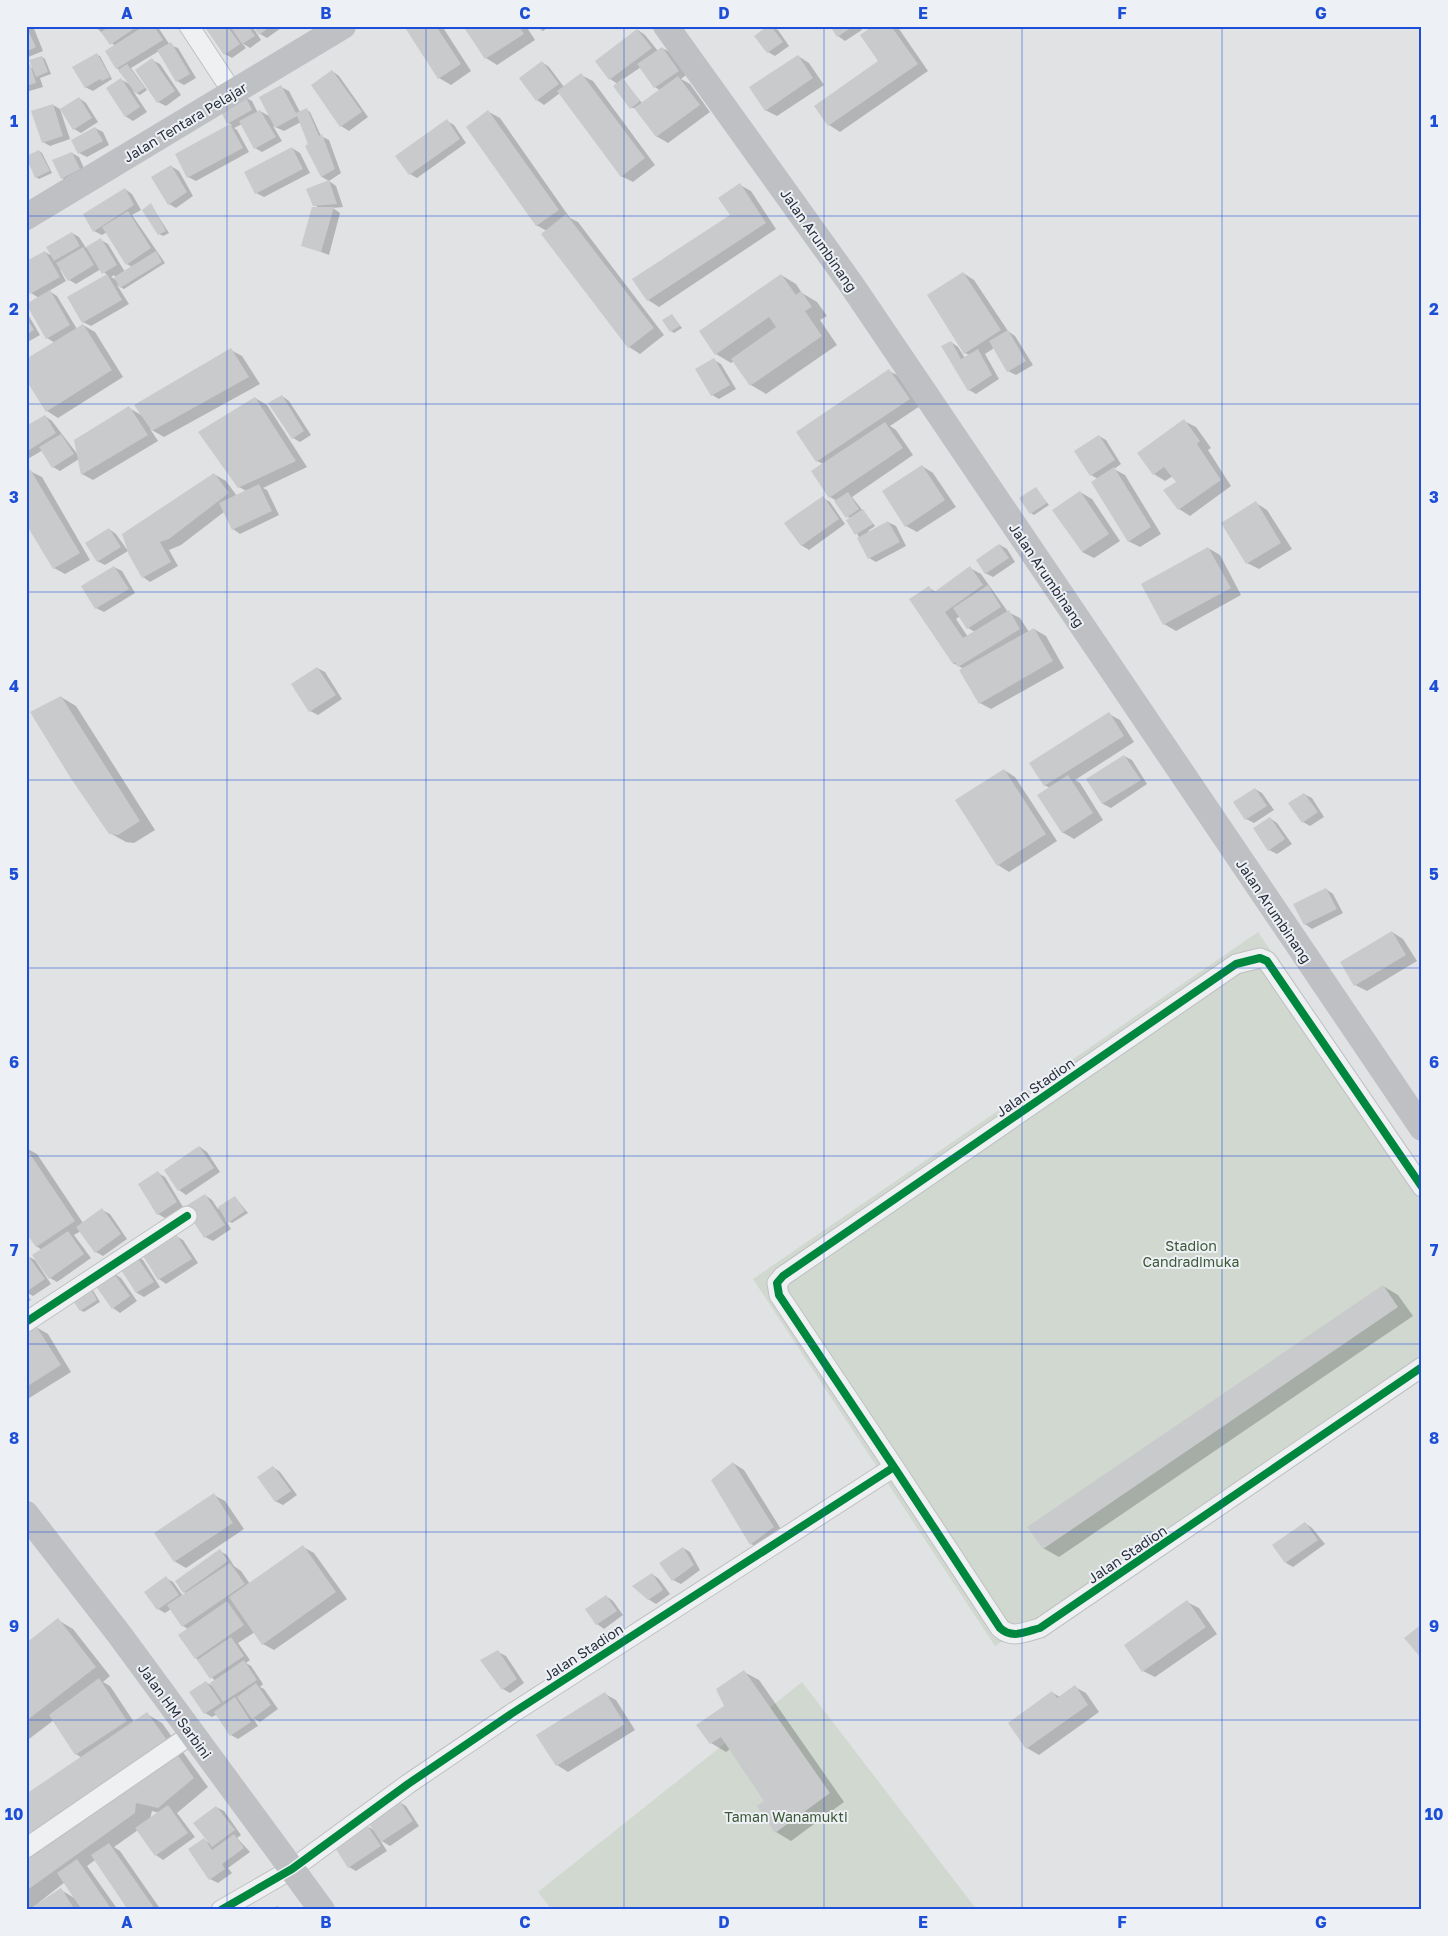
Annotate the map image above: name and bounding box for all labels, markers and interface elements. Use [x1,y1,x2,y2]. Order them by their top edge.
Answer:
text: A [121,3,133,23]
text: B [320,3,332,23]
text: C [519,3,531,23]
text: D [718,3,730,23]
text: E [918,3,928,23]
text: F [1117,3,1127,23]
text: G [1315,3,1327,23]
street label: Jalan Tentara Pelajar [120,78,250,166]
text: 1 [10,111,18,131]
text: 1 [1430,111,1438,131]
street label: Jalan Arumbinang [777,185,861,295]
text: 2 [9,299,19,319]
text: 2 [1429,299,1439,319]
text: 3 [9,487,19,507]
text: 3 [1429,487,1439,507]
street label: Jalan Arumbinang [1006,520,1088,630]
text: 4 [9,676,19,696]
text: 4 [1429,676,1439,696]
street label: Jalan Arumbinang [1233,856,1315,966]
text: 5 [9,864,19,884]
text: 5 [1429,864,1439,884]
text: 6 [9,1052,19,1072]
text: 6 [1429,1052,1439,1072]
street label: Jalan Stadion [993,1054,1077,1120]
park label: Stadion Candradimuka [1143,1237,1239,1270]
text: 7 [10,1240,19,1260]
text: 7 [1430,1240,1439,1260]
text: 8 [9,1428,19,1448]
text: 8 [1429,1428,1439,1448]
street label: Jalan Stadion [1084,1521,1170,1587]
text: 9 [9,1616,19,1636]
text: 9 [1429,1616,1439,1636]
street label: Jalan Stadion [540,1620,626,1684]
street label: Jalan HM Sarbini [135,1660,215,1762]
text: 10 [5,1804,23,1824]
text: 10 [1425,1804,1443,1824]
park label: Taman Wanamukti [724,1808,848,1825]
text: A [121,1912,133,1932]
text: B [320,1912,332,1932]
text: C [519,1912,531,1932]
text: D [718,1912,730,1932]
text: E [918,1912,928,1932]
text: F [1117,1912,1127,1932]
text: G [1315,1912,1327,1932]

